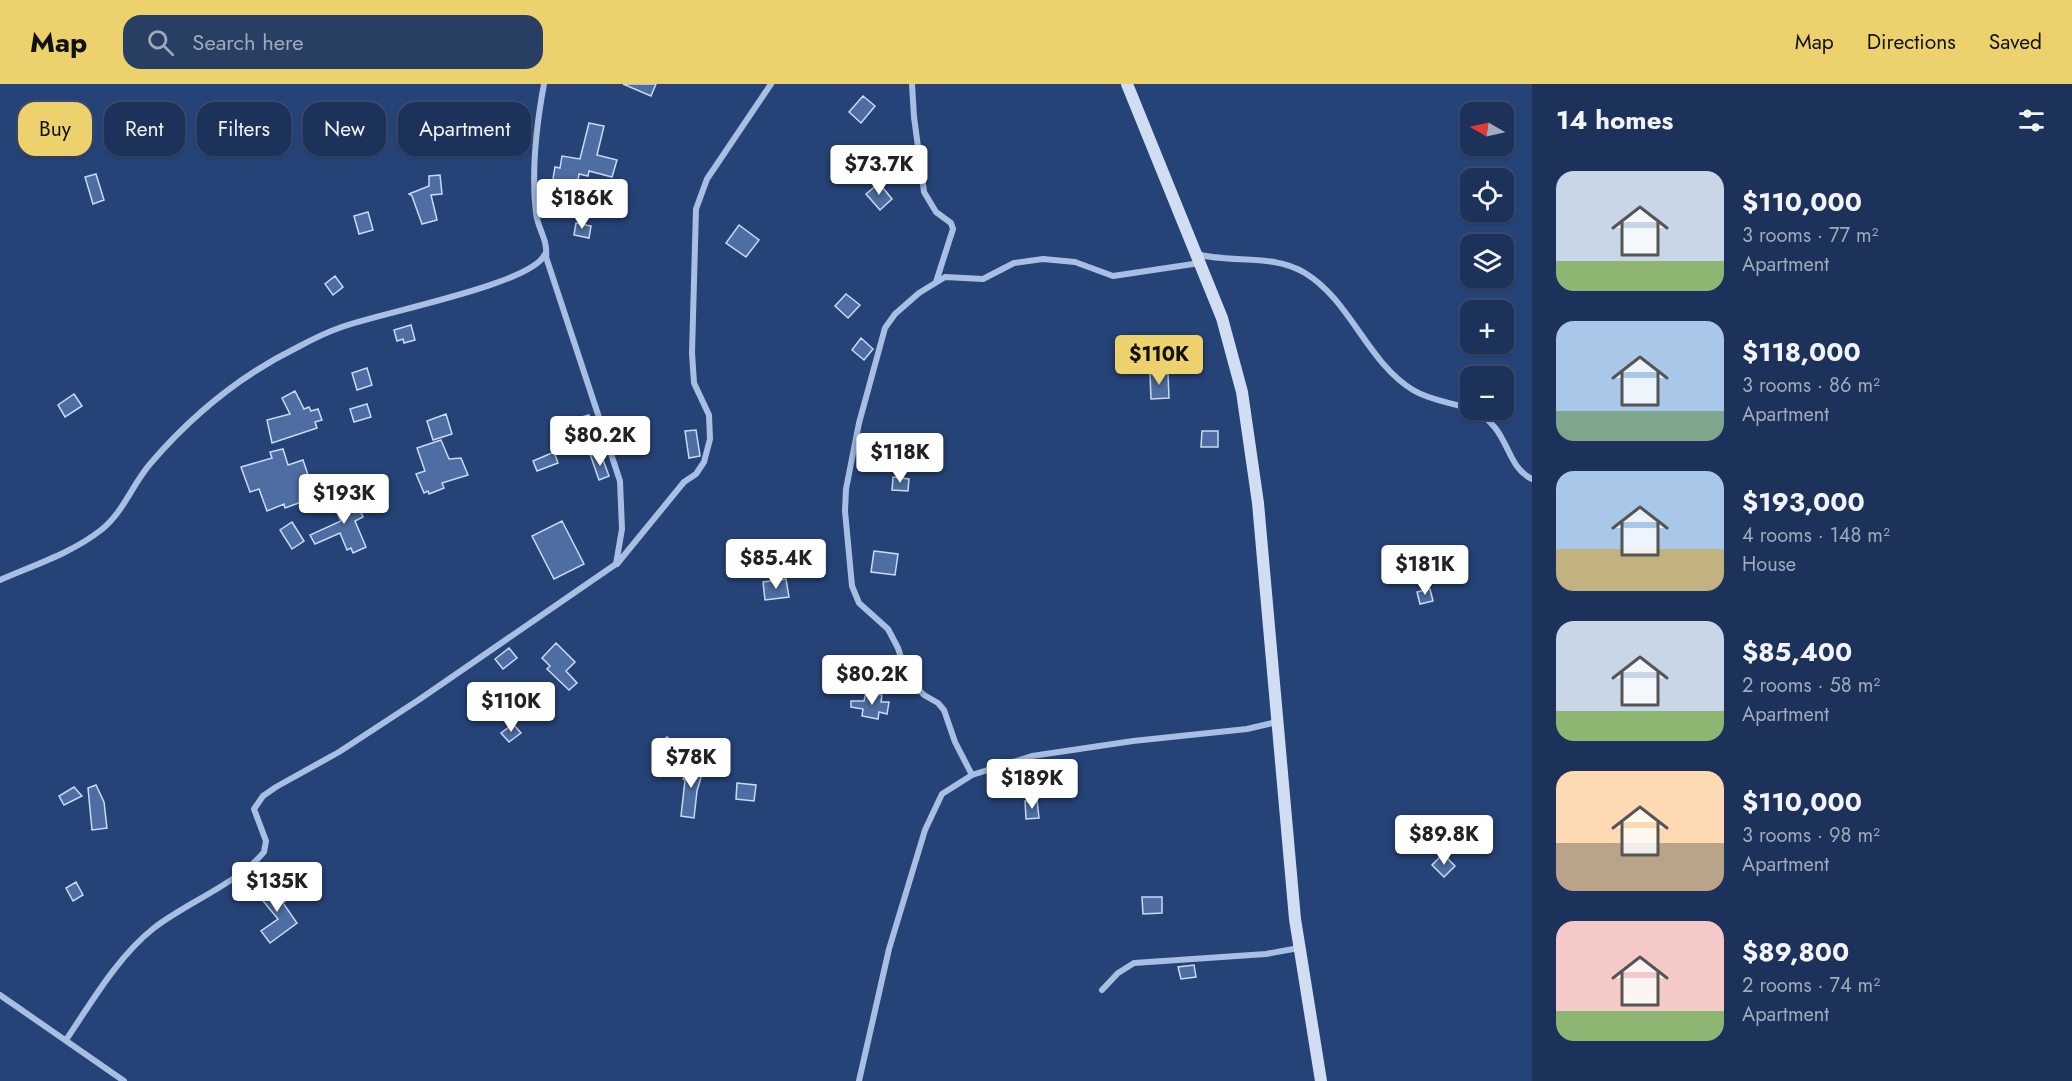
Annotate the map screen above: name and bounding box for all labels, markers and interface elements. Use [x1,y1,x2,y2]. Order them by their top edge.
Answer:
search box [123,15,543,69]
text: Map [30,22,87,63]
icon: search [144,26,177,59]
text: Search here [192,26,304,58]
text: Map [1795,27,1834,57]
text: Directions [1867,27,1956,57]
text: Saved [1989,27,2042,57]
text: 14 homes [1556,101,1673,139]
chip: Buy [18,102,92,156]
chip: Rent [104,102,185,156]
chip: Filters [197,102,291,156]
chip: New [303,102,386,156]
chip: Apartment [398,102,531,156]
north arrow [1460,102,1514,156]
map controls [1460,102,1514,420]
icon: filters [2015,104,2048,137]
pin: $73.7K [830,145,928,196]
text: $73.7K [844,150,914,179]
button: locate [1460,168,1514,222]
pin: $186K [540,179,624,230]
text: $110,000 [1742,183,1862,221]
text: $186K [551,184,613,213]
icon: home [1604,195,1676,267]
text: 3 rooms · 77 m² [1742,221,1879,250]
button: layers [1460,234,1514,288]
text: Apartment [1742,250,1829,279]
button: + [1460,300,1514,354]
text: $118,000 [1742,333,1861,371]
pin: $110K [1117,335,1201,386]
text: $110K [1129,340,1189,369]
icon: home [1604,345,1676,417]
button: − [1460,366,1514,420]
text: 3 rooms · 86 m² [1742,371,1880,400]
text: Apartment [1742,400,1829,429]
pin: $80.2K [551,416,649,467]
text: $80.2K [564,421,636,450]
pin: $118K [858,433,942,484]
text: $118K [870,438,930,467]
pin: $193K [302,474,386,525]
text: $193K [313,479,375,508]
text: $193,000 [1742,483,1865,521]
icon: home [1604,495,1676,567]
text: 4 rooms · 148 m² [1742,521,1890,550]
pin: $85.4K [727,539,825,590]
text: $85.4K [740,544,812,573]
pin: $181K [1383,545,1467,596]
text: $181K [1395,550,1455,579]
text: House [1742,550,1796,579]
text: $85,400 [1742,633,1852,671]
icon: home [1604,645,1676,717]
pin: $80.2K [823,655,921,706]
text: $80.2K [836,660,908,689]
text: 2 rooms · 58 m² [1742,671,1880,700]
pin: $110K [469,682,553,733]
text: $110K [481,687,541,716]
text: Apartment [1742,700,1829,729]
pin: $78K [655,738,727,789]
text: $78K [665,743,717,772]
pin: $189K [990,759,1074,810]
text: $189K [1001,764,1063,793]
text: $110,000 [1742,783,1862,821]
icon: home [1604,795,1676,867]
pin: $89.8K [1395,815,1493,866]
text: $89.8K [1409,820,1479,849]
text: 3 rooms · 98 m² [1742,821,1880,850]
text: Apartment [1742,850,1829,879]
pin: $135K [235,862,319,913]
text: $135K [246,867,308,896]
text: $89,800 [1742,933,1849,971]
icon: home [1604,945,1676,1017]
text: 2 rooms · 74 m² [1742,971,1880,1000]
text: Apartment [1742,1000,1829,1029]

